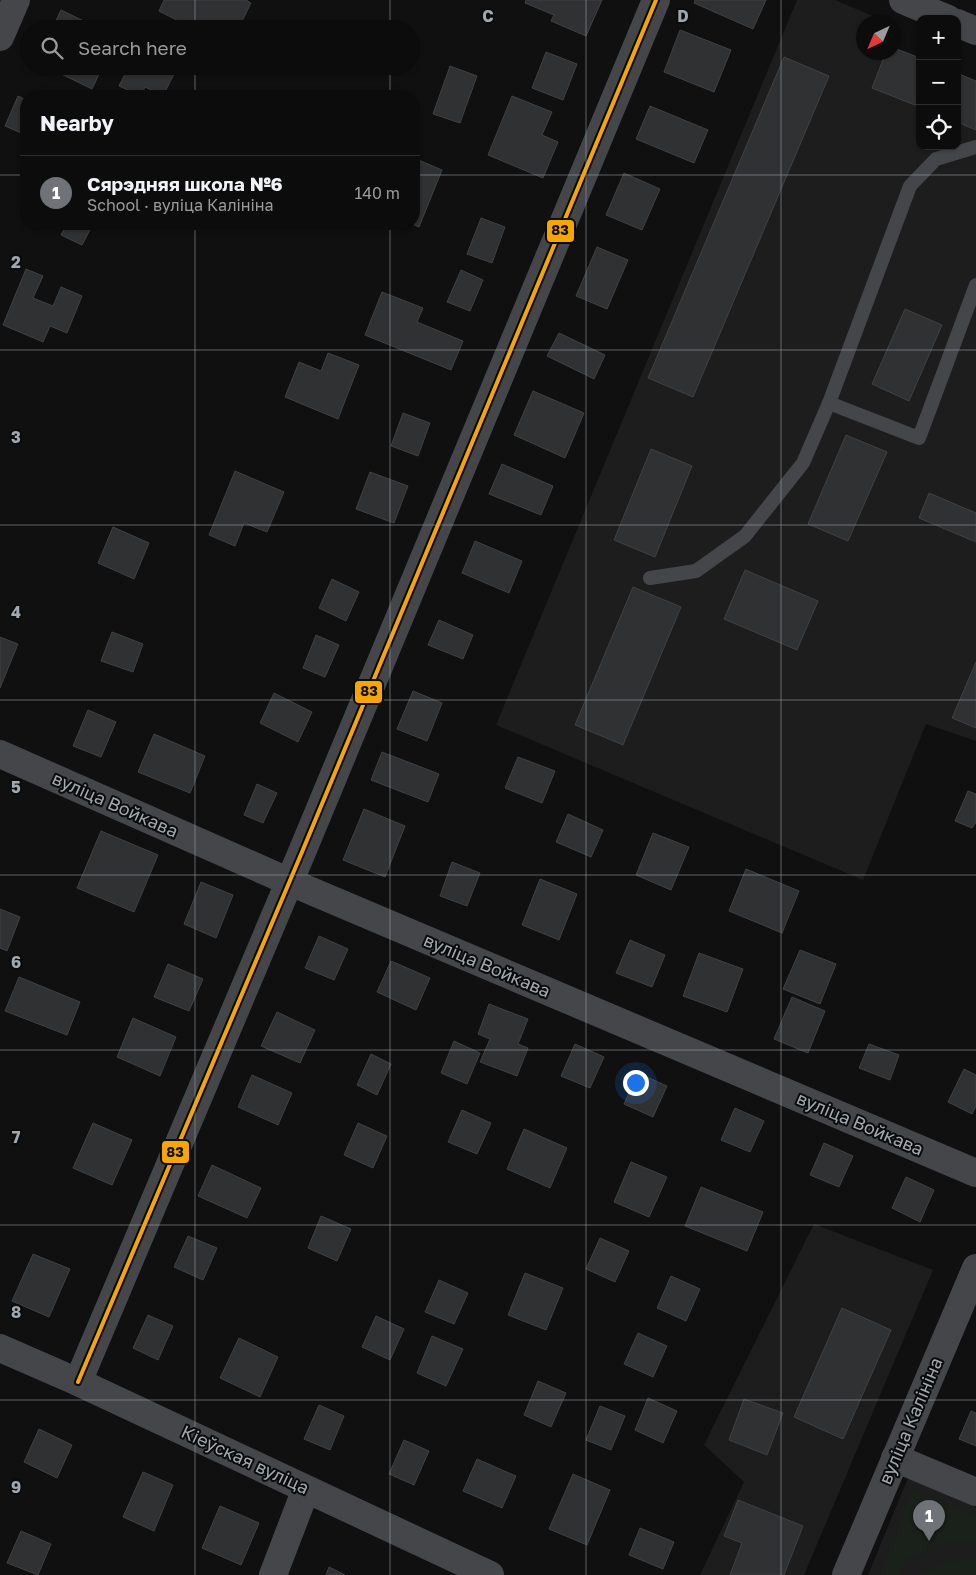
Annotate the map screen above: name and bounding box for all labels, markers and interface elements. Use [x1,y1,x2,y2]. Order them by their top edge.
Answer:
text: C [482,6,494,26]
text: D [677,6,689,26]
north arrow [856,15,901,60]
map controls [916,15,961,150]
button: + [916,15,961,60]
search box [20,20,420,75]
icon: search [38,34,66,62]
text: Search here [78,36,187,59]
button: − [916,60,961,105]
button: locate [916,105,961,150]
text: Nearby [40,110,114,136]
text: Сярэдняя школа №6 [87,172,283,195]
text: 1 [52,183,60,203]
text: 140 m [354,183,400,203]
text: School · вуліца Калініна [87,195,274,215]
line badge: 83 [546,219,575,243]
text: 83 [551,221,569,238]
text: 2 [11,252,21,272]
text: 3 [11,427,21,447]
text: 4 [11,602,21,622]
line badge: 83 [354,680,383,704]
text: 83 [360,682,378,699]
street label: вуліца Войкава [49,766,182,842]
text: 5 [11,777,21,797]
street label: вуліца Войкава [421,928,554,1002]
text: 6 [11,952,21,972]
your location [623,1070,649,1096]
street label: вуліца Войкава [794,1086,927,1160]
text: 7 [12,1127,21,1147]
line badge: 83 [161,1140,190,1164]
text: 83 [166,1143,184,1160]
text: 8 [11,1302,21,1322]
street label: вуліца Калініна [873,1354,947,1487]
street label: Кіеўская вуліца [178,1420,313,1498]
text: 9 [11,1477,21,1497]
pin: 1 [913,1500,945,1541]

